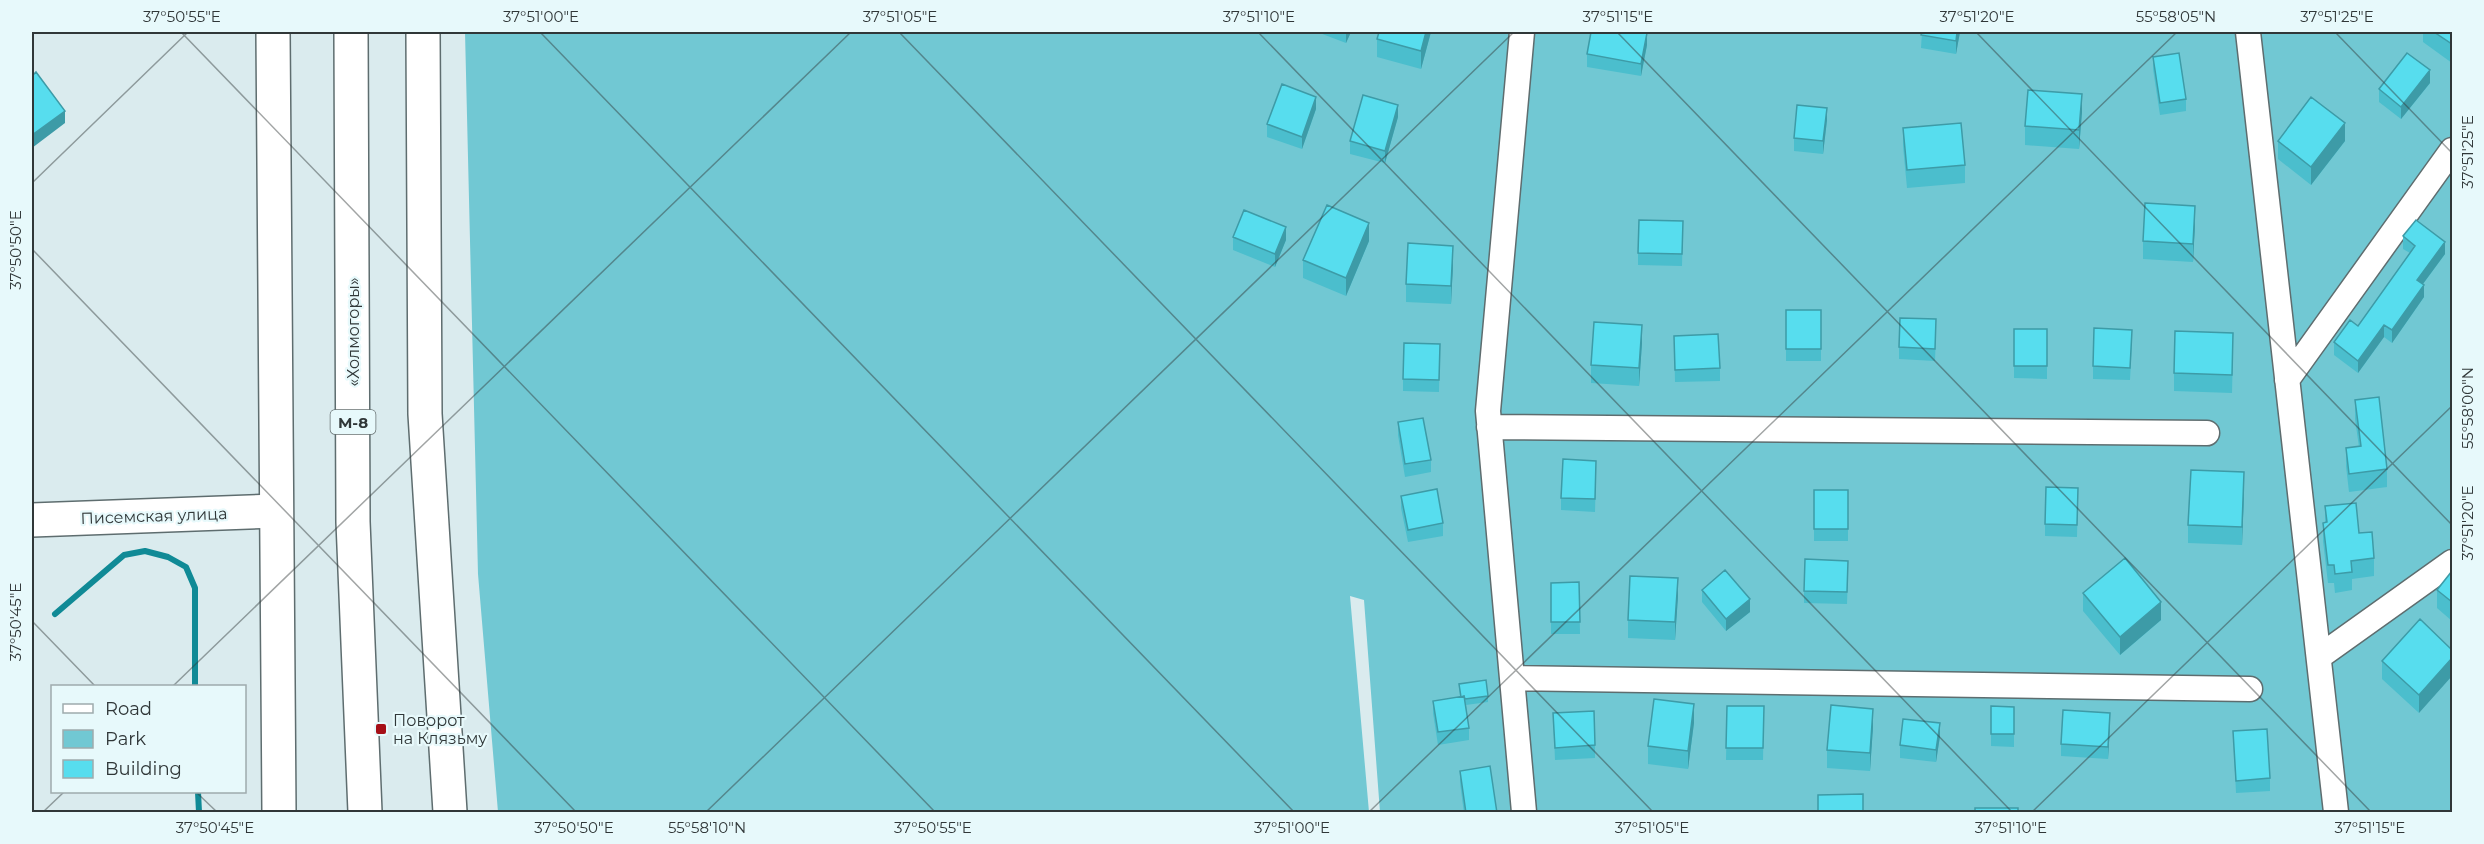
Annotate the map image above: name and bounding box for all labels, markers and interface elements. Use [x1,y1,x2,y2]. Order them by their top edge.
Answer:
text: 37°50'55"E [143,7,221,26]
text: 37°51'00"E [503,7,579,26]
text: 37°51'05"E [863,7,937,26]
text: 37°51'10"E [1223,7,1295,26]
text: 37°51'15"E [1583,7,1653,26]
text: 37°51'20"E [1939,7,2015,26]
text: 55°58'05"N [2136,7,2216,26]
text: 37°51'25"E [2300,7,2374,26]
text: 37°51'25"E [2458,115,2477,189]
text: 37°50'50"E [6,210,25,290]
street label: «Холмогоры» [344,277,363,387]
text: 55°58'00"N [2458,367,2477,449]
road number: М-8 [330,410,376,434]
text: 37°51'20"E [2458,485,2477,561]
street label: Писемская улица [80,504,228,528]
text: 37°50'45"E [6,583,25,661]
legend [51,685,246,793]
text: Road [105,698,152,720]
place label: Поворот на Клязьму [393,711,487,748]
marker: Поворот на Клязьму [374,722,388,736]
text: Park [105,728,146,750]
text: Building [105,758,182,780]
text: 37°50'45"E [176,818,254,837]
text: 37°50'50"E [534,818,614,837]
text: 55°58'10"N [668,818,746,837]
text: 37°50'55"E [894,818,972,837]
text: 37°51'00"E [1254,818,1330,837]
text: 37°51'05"E [1615,818,1689,837]
text: 37°51'10"E [1975,818,2047,837]
text: 37°51'15"E [2335,818,2405,837]

